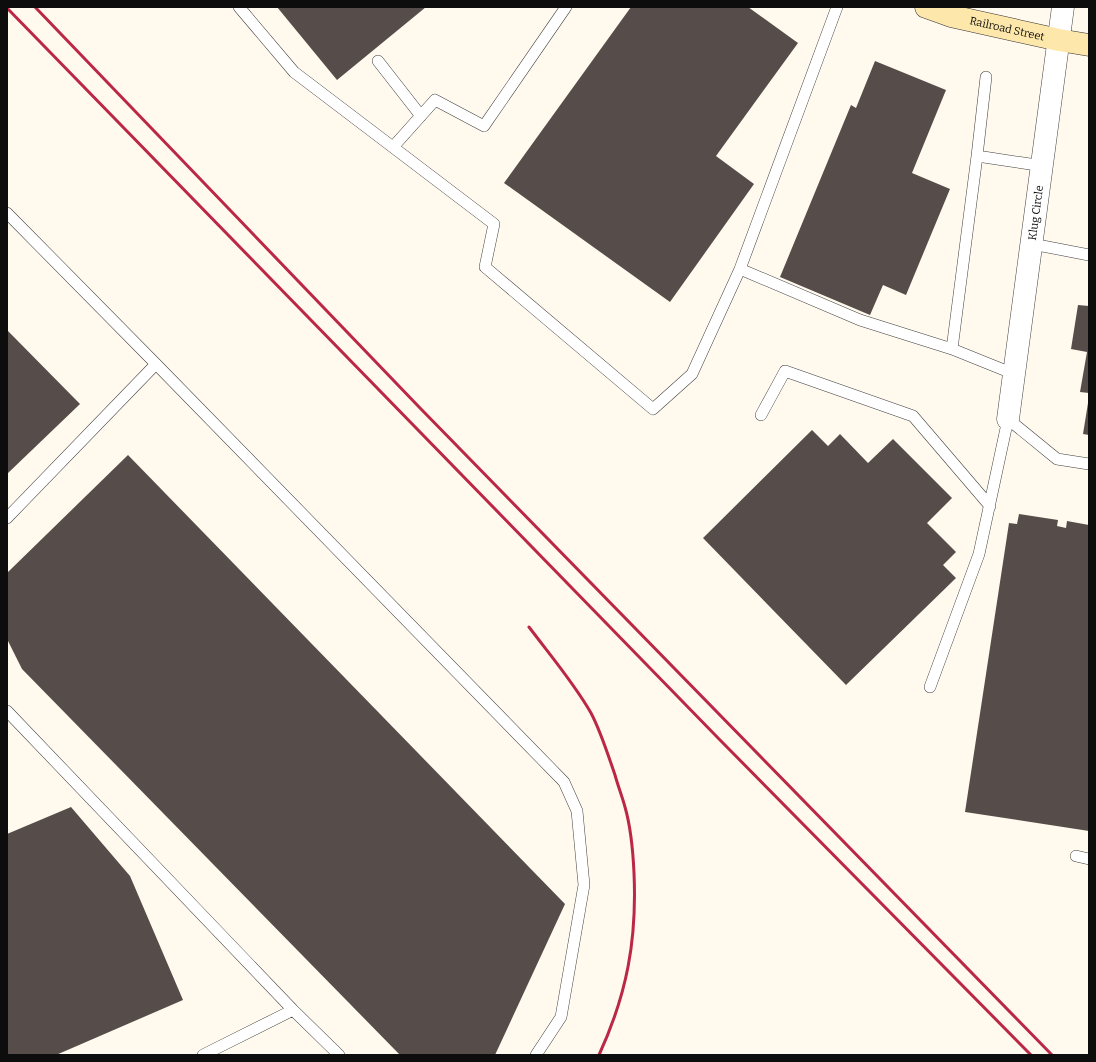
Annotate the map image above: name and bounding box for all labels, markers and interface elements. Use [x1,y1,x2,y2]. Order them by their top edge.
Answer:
street label: Railroad Street [968,14,1046,44]
street label: Klug Circle [1026,185,1046,241]

